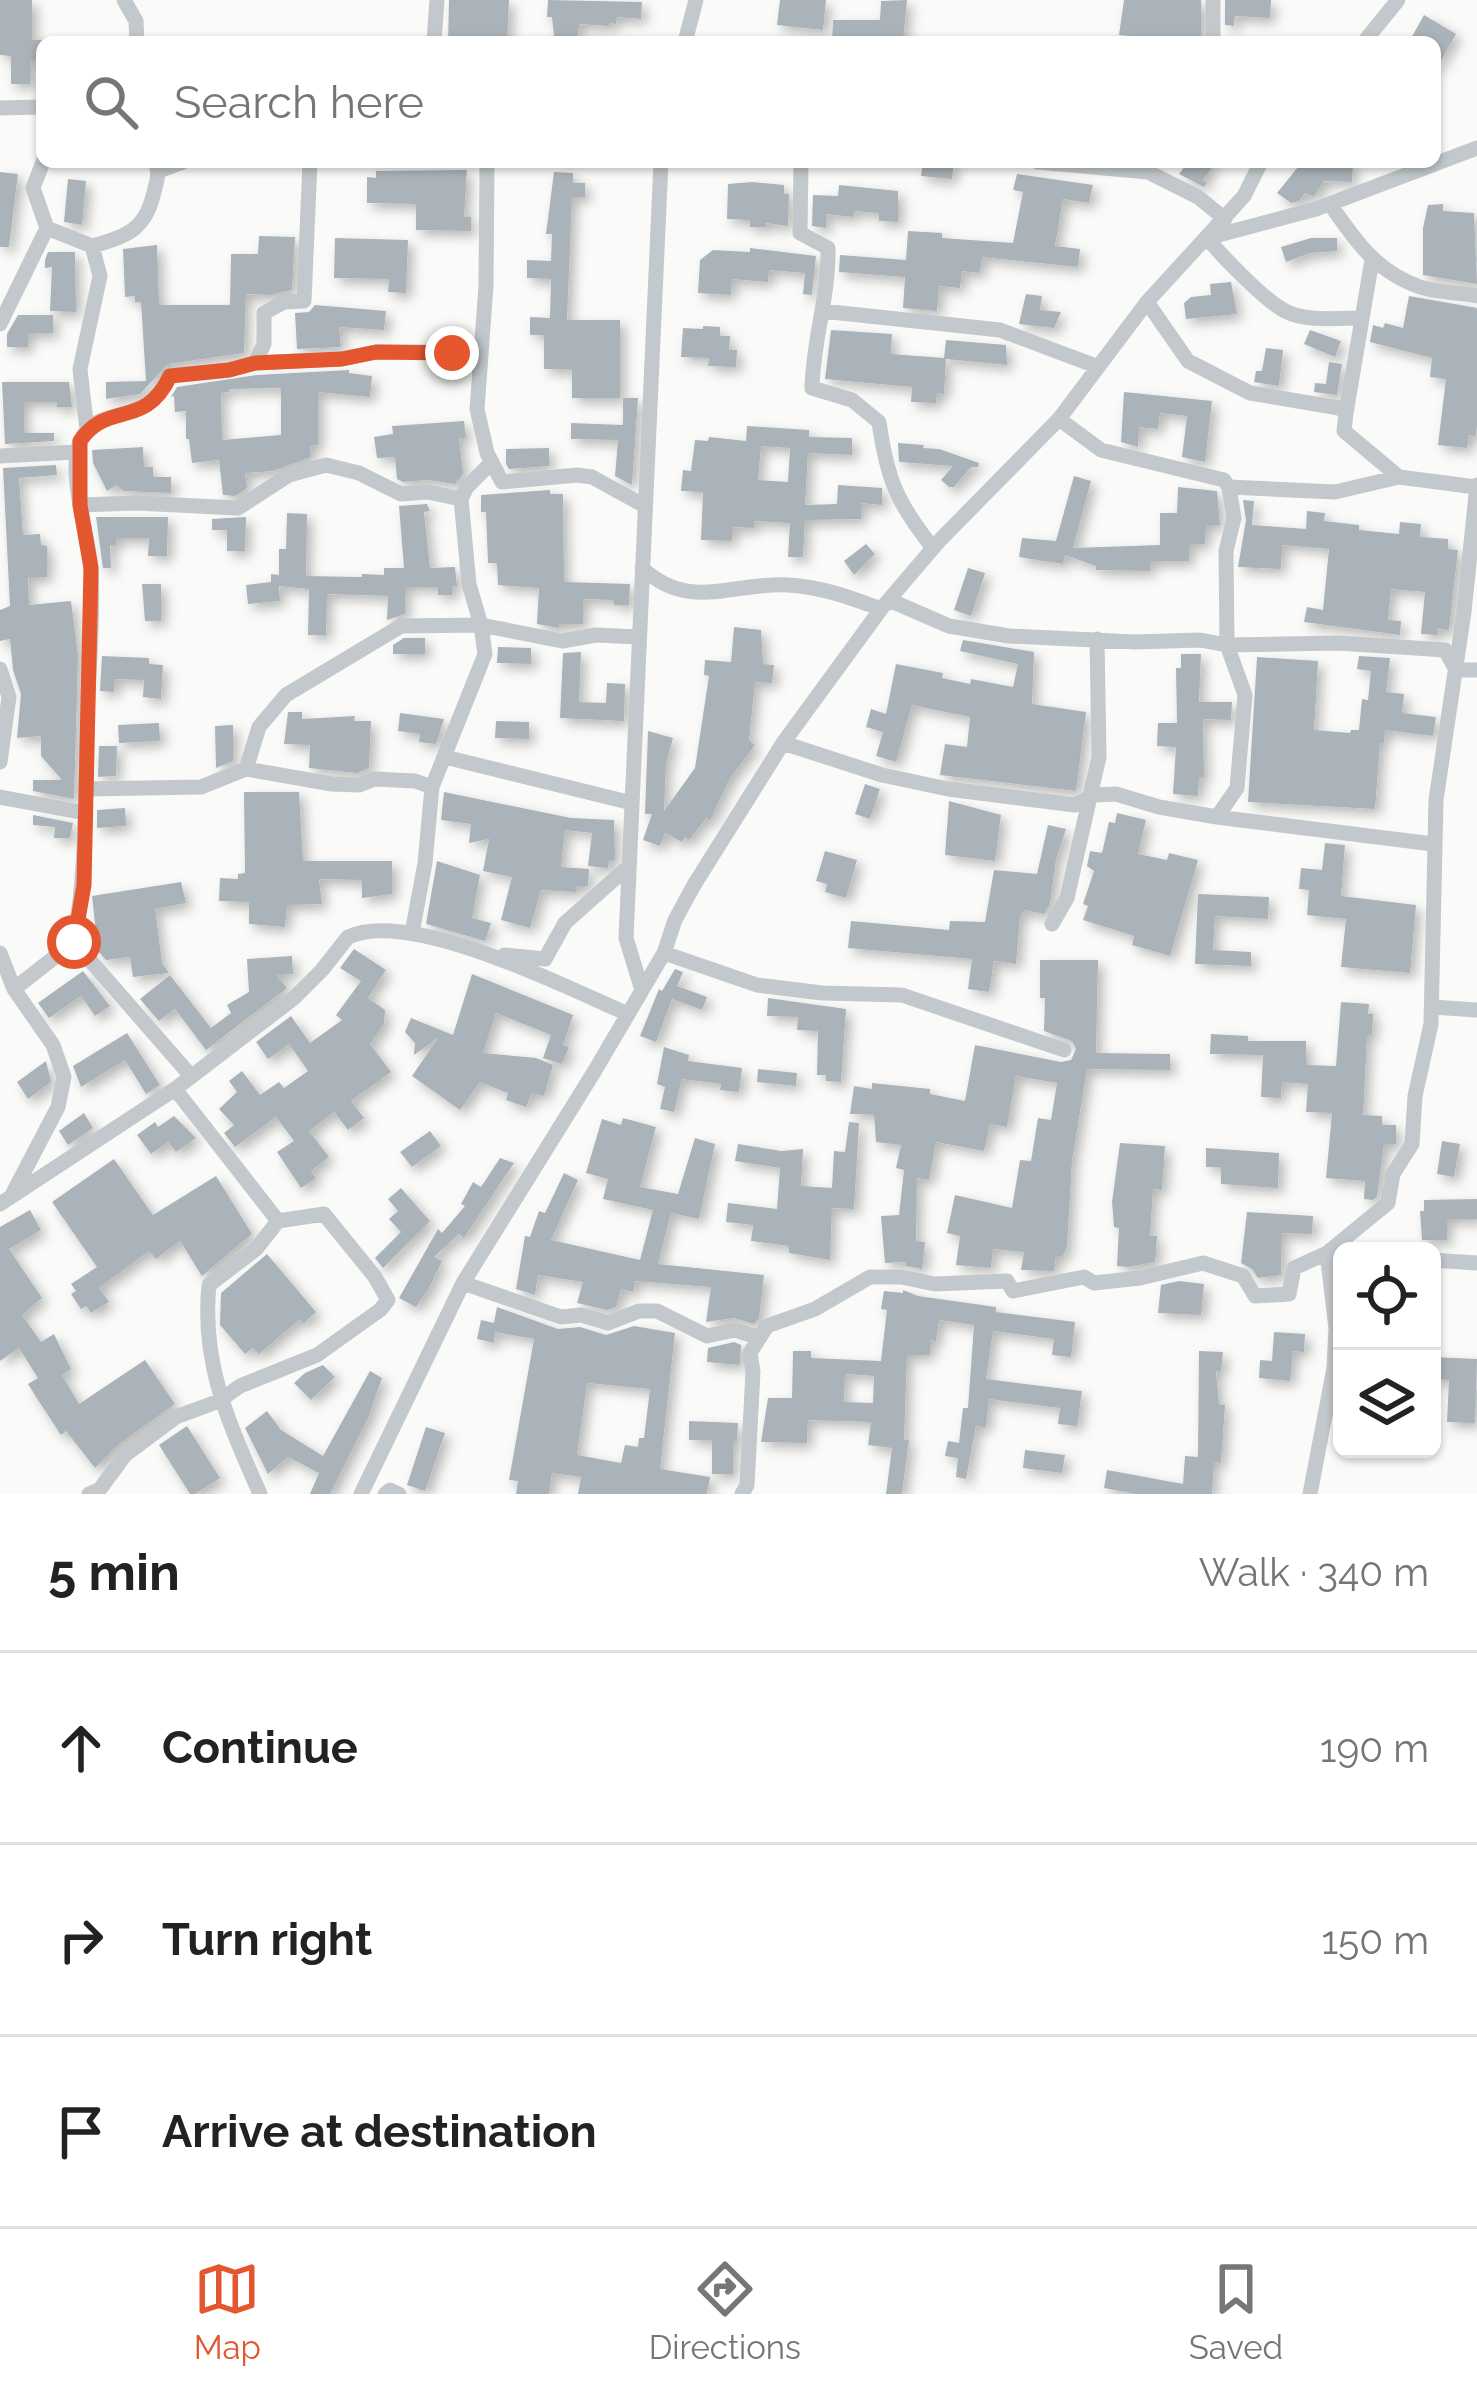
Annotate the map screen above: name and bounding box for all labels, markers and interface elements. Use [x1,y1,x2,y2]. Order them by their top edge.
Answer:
search box [36,36,1441,168]
icon: search [78,69,144,135]
text: Search here [174,76,424,129]
route end [425,326,479,380]
route start [47,915,101,969]
map controls [1333,1242,1441,1458]
button: locate [1333,1242,1441,1350]
button: layers [1333,1350,1441,1458]
text: 5 min [48,1542,180,1602]
text: Walk · 340 m [1199,1549,1429,1595]
icon: ahead [48,1715,114,1781]
text: Continue [162,1721,358,1774]
text: 190 m [1320,1725,1429,1771]
icon: right [48,1907,114,1973]
text: Turn right [162,1913,372,1966]
text: 150 m [1321,1917,1429,1963]
icon: arrive [48,2099,114,2165]
text: Arrive at destination [162,2105,597,2158]
tab: Map [194,2256,261,2367]
tab: Directions [649,2256,801,2367]
tab: Saved [1189,2256,1283,2367]

